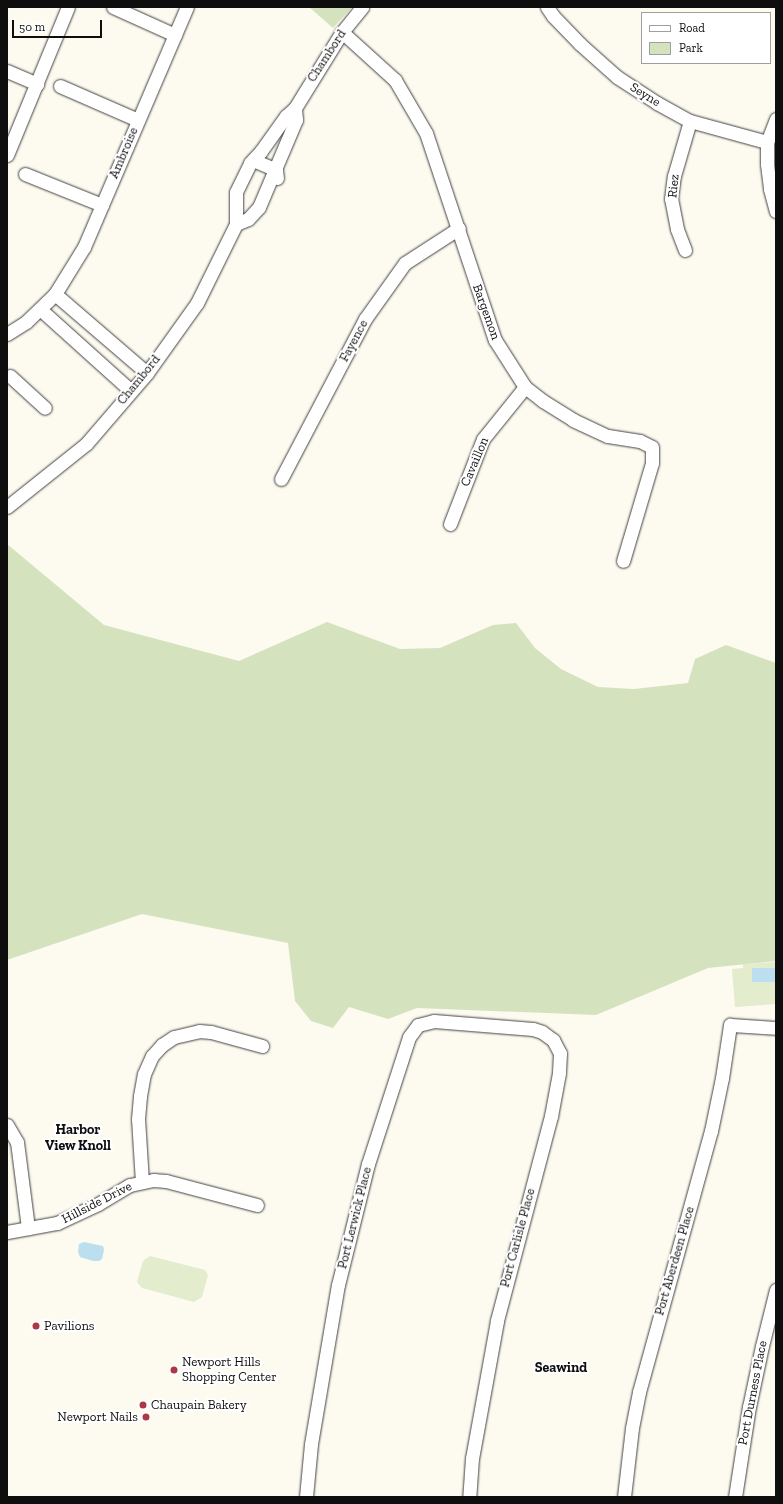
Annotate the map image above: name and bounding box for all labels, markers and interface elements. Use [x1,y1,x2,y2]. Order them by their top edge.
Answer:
scale bar [14,12,104,38]
legend [641,12,771,64]
text: 50 m [19,20,45,34]
text: Road [679,21,705,35]
street label: Chambord [304,27,350,85]
text: Park [679,41,703,55]
street label: Seyne [627,80,663,110]
street label: Ambroise [106,125,142,181]
street label: Riez [665,173,683,199]
street label: Bargemon [469,282,503,342]
street label: Fayence [336,317,372,365]
street label: Chambord [114,352,164,408]
street label: Cavaillon [458,435,492,489]
district label: Harbor View Knoll [45,1122,111,1154]
street label: Port Lerwick Place [335,1165,375,1271]
street label: Hillside Drive [59,1179,135,1227]
street label: Port Carlisle Place [497,1187,539,1289]
street label: Port Aberdeen Place [652,1204,698,1318]
place label: Pavilions [44,1318,95,1334]
marker: Pavilions [31,1321,41,1331]
street label: Port Durness Place [735,1339,771,1447]
place label: Newport Hills Shopping Center [182,1355,277,1386]
district label: Seawind [535,1360,587,1376]
marker: Newport Hills Shopping Center [169,1365,179,1375]
place label: Chaupain Bakery [151,1397,247,1413]
marker: Chaupain Bakery [138,1400,148,1410]
place label: Newport Nails [57,1409,138,1425]
marker: Newport Nails [141,1412,151,1422]

